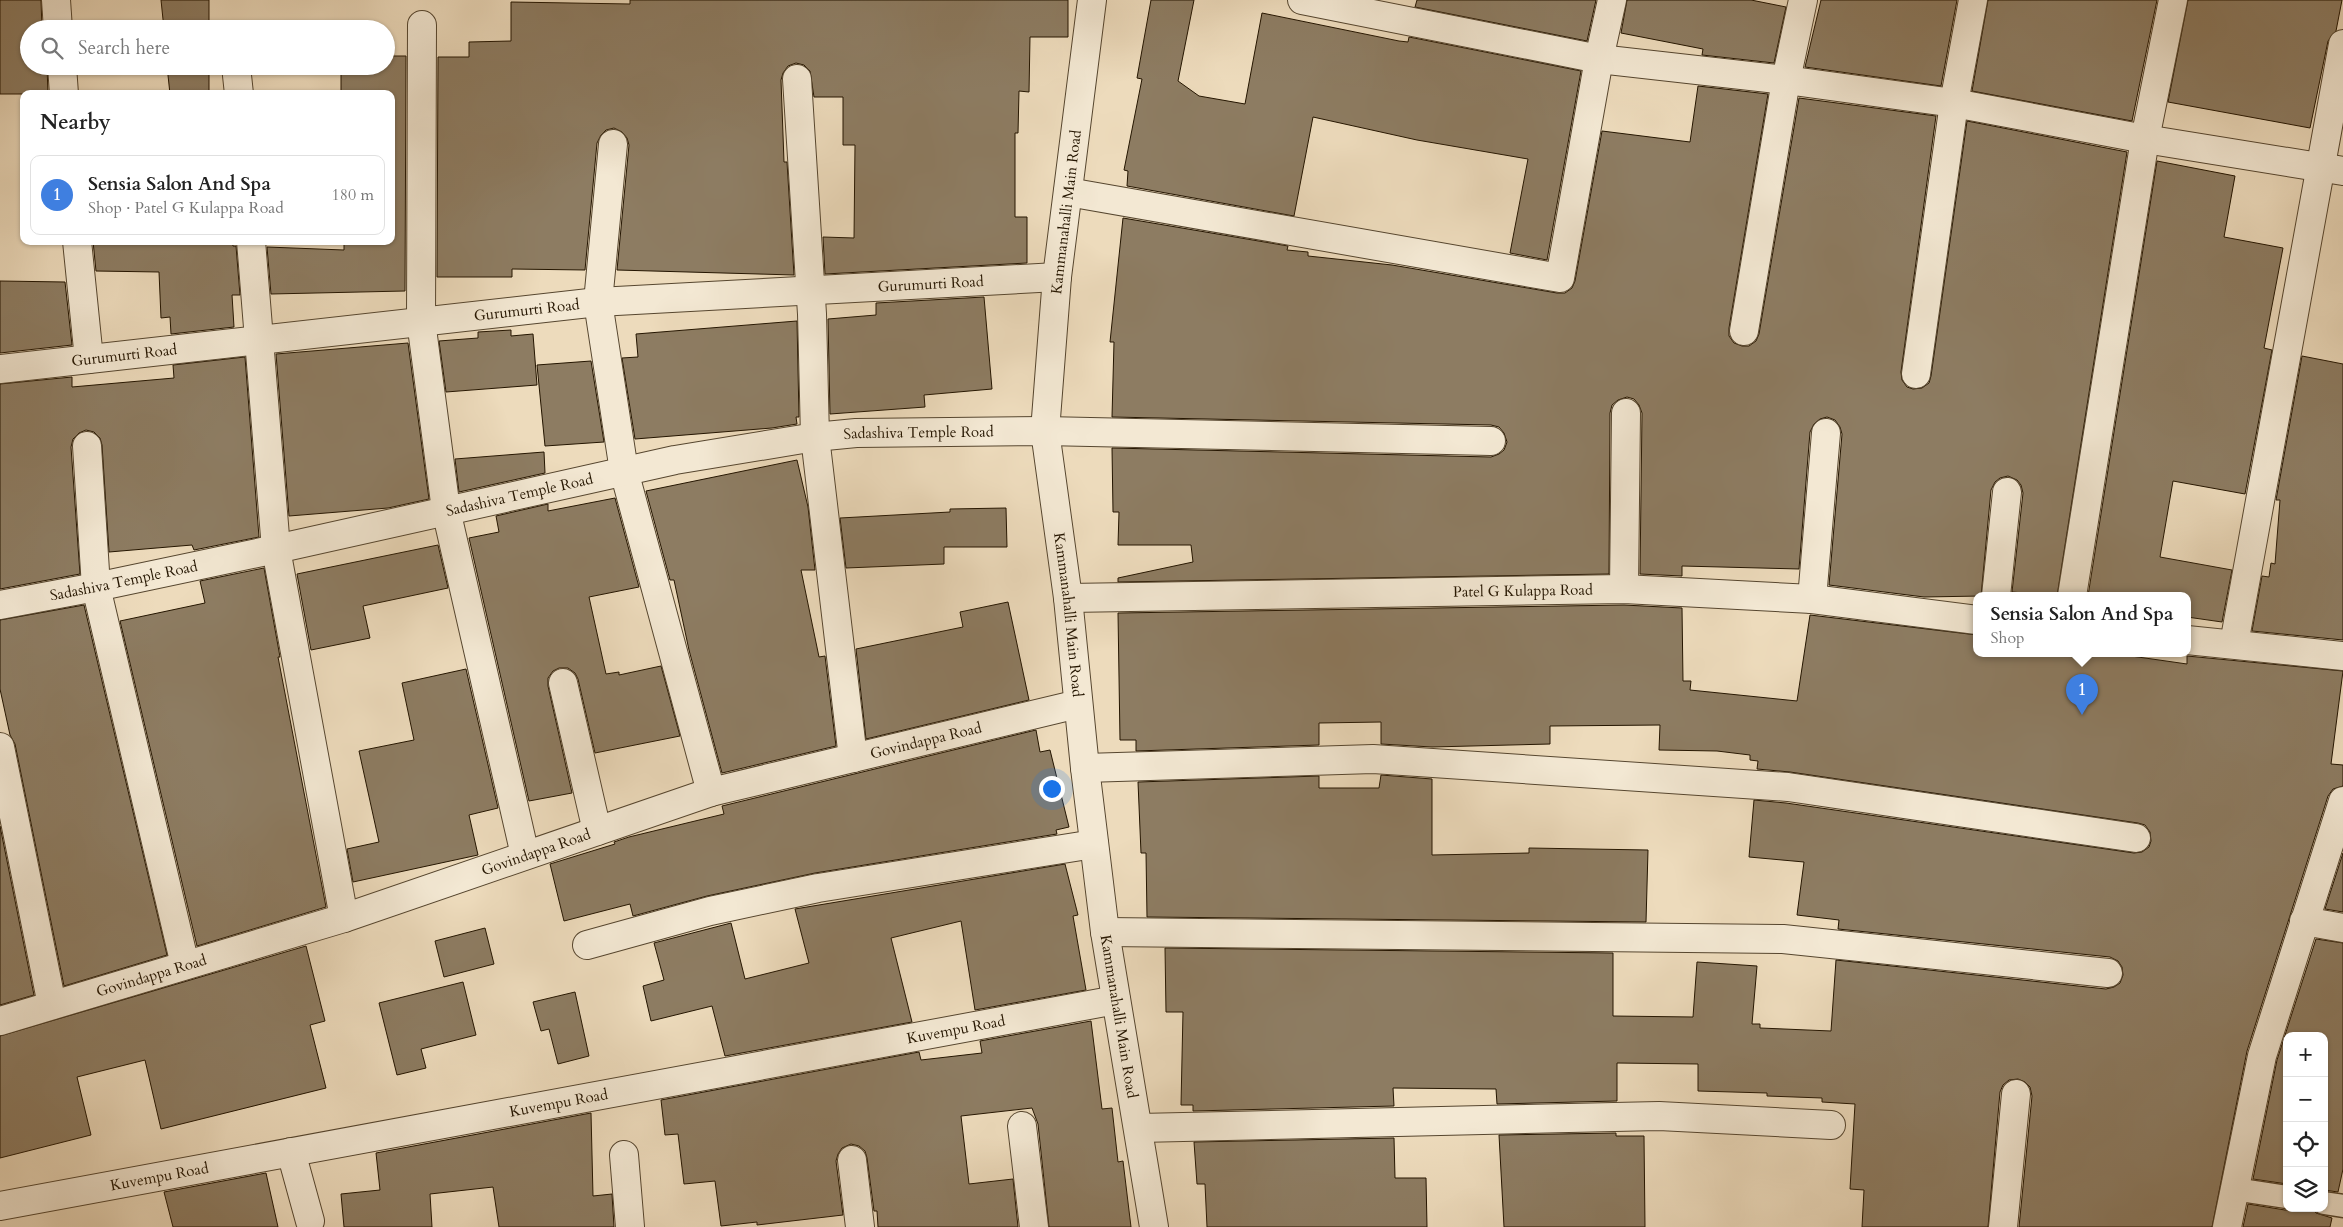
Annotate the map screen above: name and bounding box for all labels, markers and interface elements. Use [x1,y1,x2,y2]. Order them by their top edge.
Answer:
search box [20,20,395,75]
icon: search [38,34,66,62]
text: Search here [78,35,170,61]
text: Nearby [40,108,111,137]
street label: Kammanahalli Main Road [1046,129,1086,295]
text: Sensia Salon And Spa [88,171,271,197]
text: 1 [53,184,61,206]
text: 180 m [332,184,374,206]
text: Shop · Patel G Kulappa Road [88,197,284,219]
street label: Gurumurti Road [877,271,984,297]
street label: Gurumurti Road [473,294,581,326]
street label: Gurumurti Road [70,339,178,371]
street label: Sadashiva Temple Road [842,422,994,444]
street label: Sadashiva Temple Road [444,469,595,521]
street label: Kammanahalli Main Road [1049,531,1088,698]
street label: Sadashiva Temple Road [48,556,199,605]
street label: Patel G Kulappa Road [1453,580,1593,602]
popup [1973,592,2191,657]
text: Sensia Salon And Spa [1991,601,2173,627]
text: Shop [1991,627,2025,649]
pin: 1 [2066,674,2098,715]
street label: Govindappa Road [868,717,984,764]
your location [1039,776,1065,802]
street label: Govindappa Road [479,824,593,880]
street label: Kammanahalli Main Road [1096,933,1142,1100]
street label: Govindappa Road [94,950,209,1002]
street label: Kuvempu Road [905,1011,1007,1048]
map controls [2283,1032,2328,1212]
button: + [2283,1032,2328,1077]
button: − [2283,1077,2328,1122]
street label: Kuvempu Road [508,1084,609,1122]
button: locate [2283,1122,2328,1167]
street label: Kuvempu Road [108,1158,210,1195]
button: layers [2283,1167,2328,1212]

